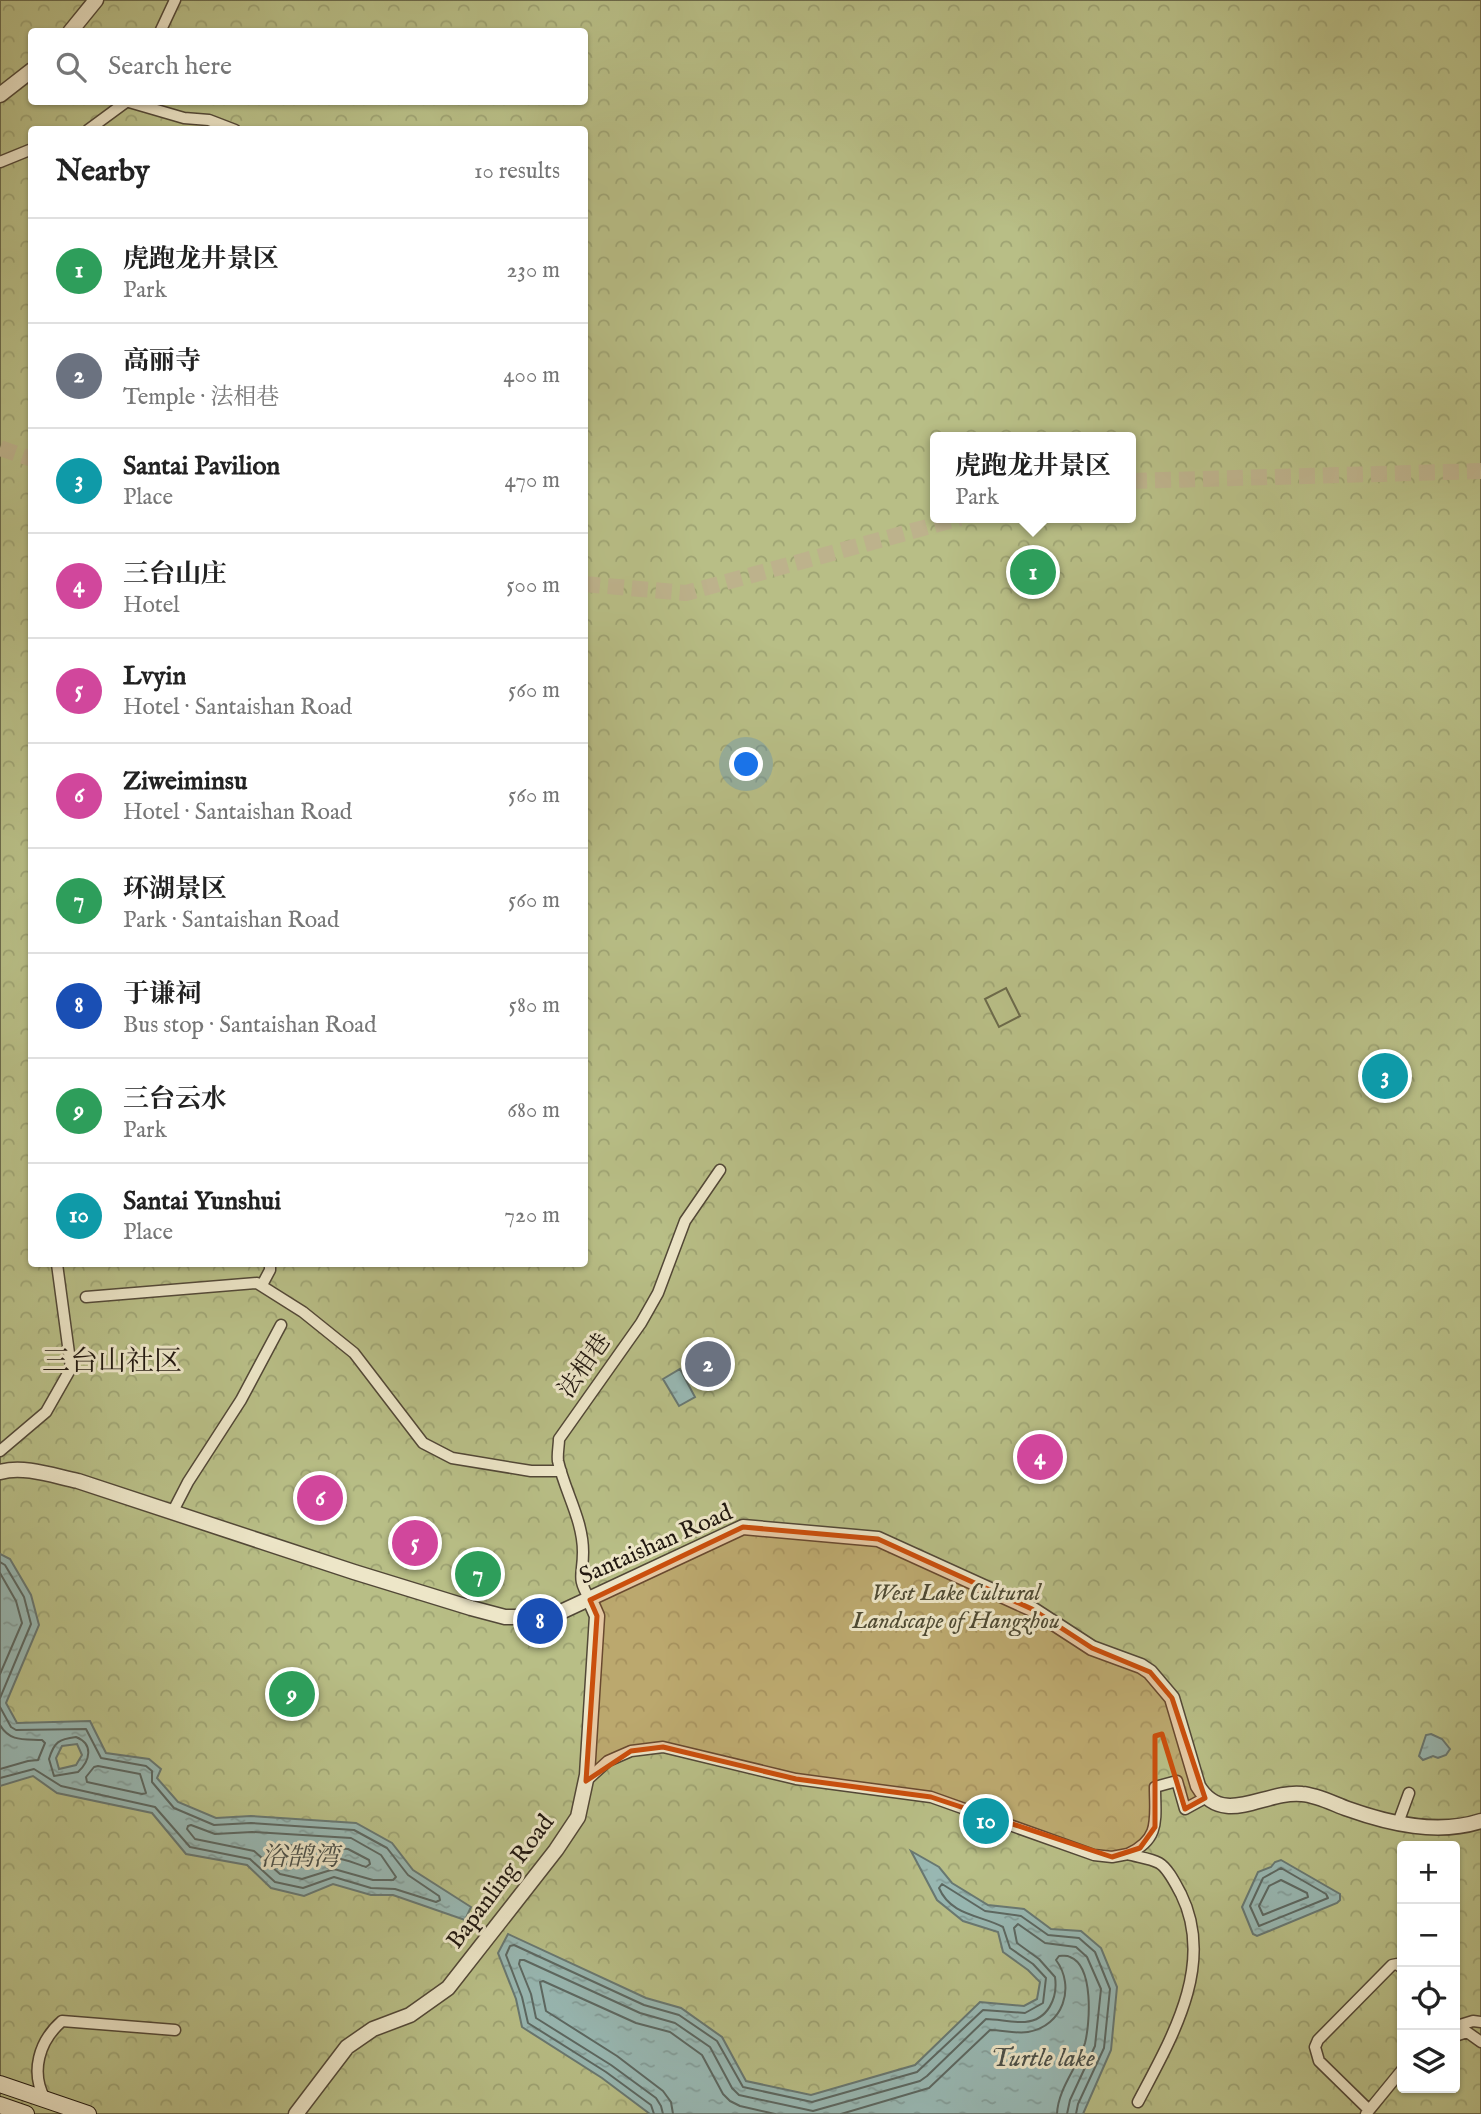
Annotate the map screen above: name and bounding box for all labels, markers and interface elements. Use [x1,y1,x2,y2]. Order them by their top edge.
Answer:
search box [28,28,588,105]
icon: search [52,48,90,86]
text: Search here [108,50,232,83]
text: Nearby [56,153,149,191]
text: 10 results [474,157,560,186]
text: 虎跑龙井景区 [123,243,279,276]
text: 1 [75,256,83,285]
text: 230 m [507,256,560,285]
text: Park [123,276,167,305]
text: 高丽寺 [123,345,201,378]
text: 2 [74,361,84,390]
text: 400 m [503,361,560,390]
text: Temple · 法相巷 [123,383,279,412]
popup [930,432,1136,523]
text: Santai Pavilion [123,450,280,483]
text: 虎跑龙井景区 [955,450,1111,483]
text: 3 [75,466,83,495]
text: 470 m [505,466,560,495]
text: Place [123,483,173,512]
text: Park [955,483,999,512]
pin: 1 [1010,546,1056,598]
text: 三台山庄 [123,558,227,591]
text: 4 [73,571,85,600]
text: 500 m [506,571,560,600]
text: Hotel [123,591,180,620]
text: Lvyin [123,660,186,693]
text: 5 [75,676,83,705]
text: 560 m [508,676,560,705]
text: Hotel · Santaishan Road [123,693,352,722]
your location [729,747,763,781]
text: Ziweiminsu [123,765,247,798]
text: 6 [74,781,84,810]
text: 560 m [508,781,560,810]
text: Hotel · Santaishan Road [123,798,352,827]
text: 环湖景区 [123,873,227,906]
text: 7 [74,886,84,915]
text: 560 m [508,886,560,915]
text: Park · Santaishan Road [123,906,339,935]
text: 于谦祠 [123,978,201,1011]
text: 8 [74,991,84,1020]
text: 580 m [509,991,560,1020]
text: Bus stop · Santaishan Road [123,1011,377,1040]
pin: 3 [1362,1050,1408,1102]
text: 三台云水 [123,1083,227,1116]
text: 9 [74,1096,84,1125]
text: 680 m [507,1096,560,1125]
text: Park [123,1116,167,1145]
text: Santai Yunshui [123,1185,281,1218]
text: 10 [69,1201,89,1230]
text: 720 m [504,1201,560,1230]
text: Place [123,1218,173,1247]
street label: 法相巷 [552,1328,618,1404]
pin: 2 [685,1338,731,1390]
district label: 三台山社区 [42,1345,182,1380]
pin: 4 [1017,1431,1063,1483]
pin: 6 [297,1472,343,1524]
street label: Santaishan Road [575,1497,738,1593]
pin: 5 [392,1517,438,1569]
pin: 7 [455,1548,501,1600]
park label: West Lake Cultural Landscape of Hangzhou [851,1578,1060,1637]
pin: 8 [517,1595,563,1647]
pin: 9 [269,1668,315,1720]
pin: 10 [963,1795,1009,1847]
street label: Bapanling Road [440,1808,562,1955]
water label: 浴鹄湾 [261,1841,343,1874]
map controls [1397,1841,1460,2093]
button: + [1397,1841,1460,1904]
button: − [1397,1904,1460,1967]
button: locate [1397,1967,1460,2030]
button: layers [1397,2030,1460,2093]
water label: Turtle lake [991,2042,1095,2075]

